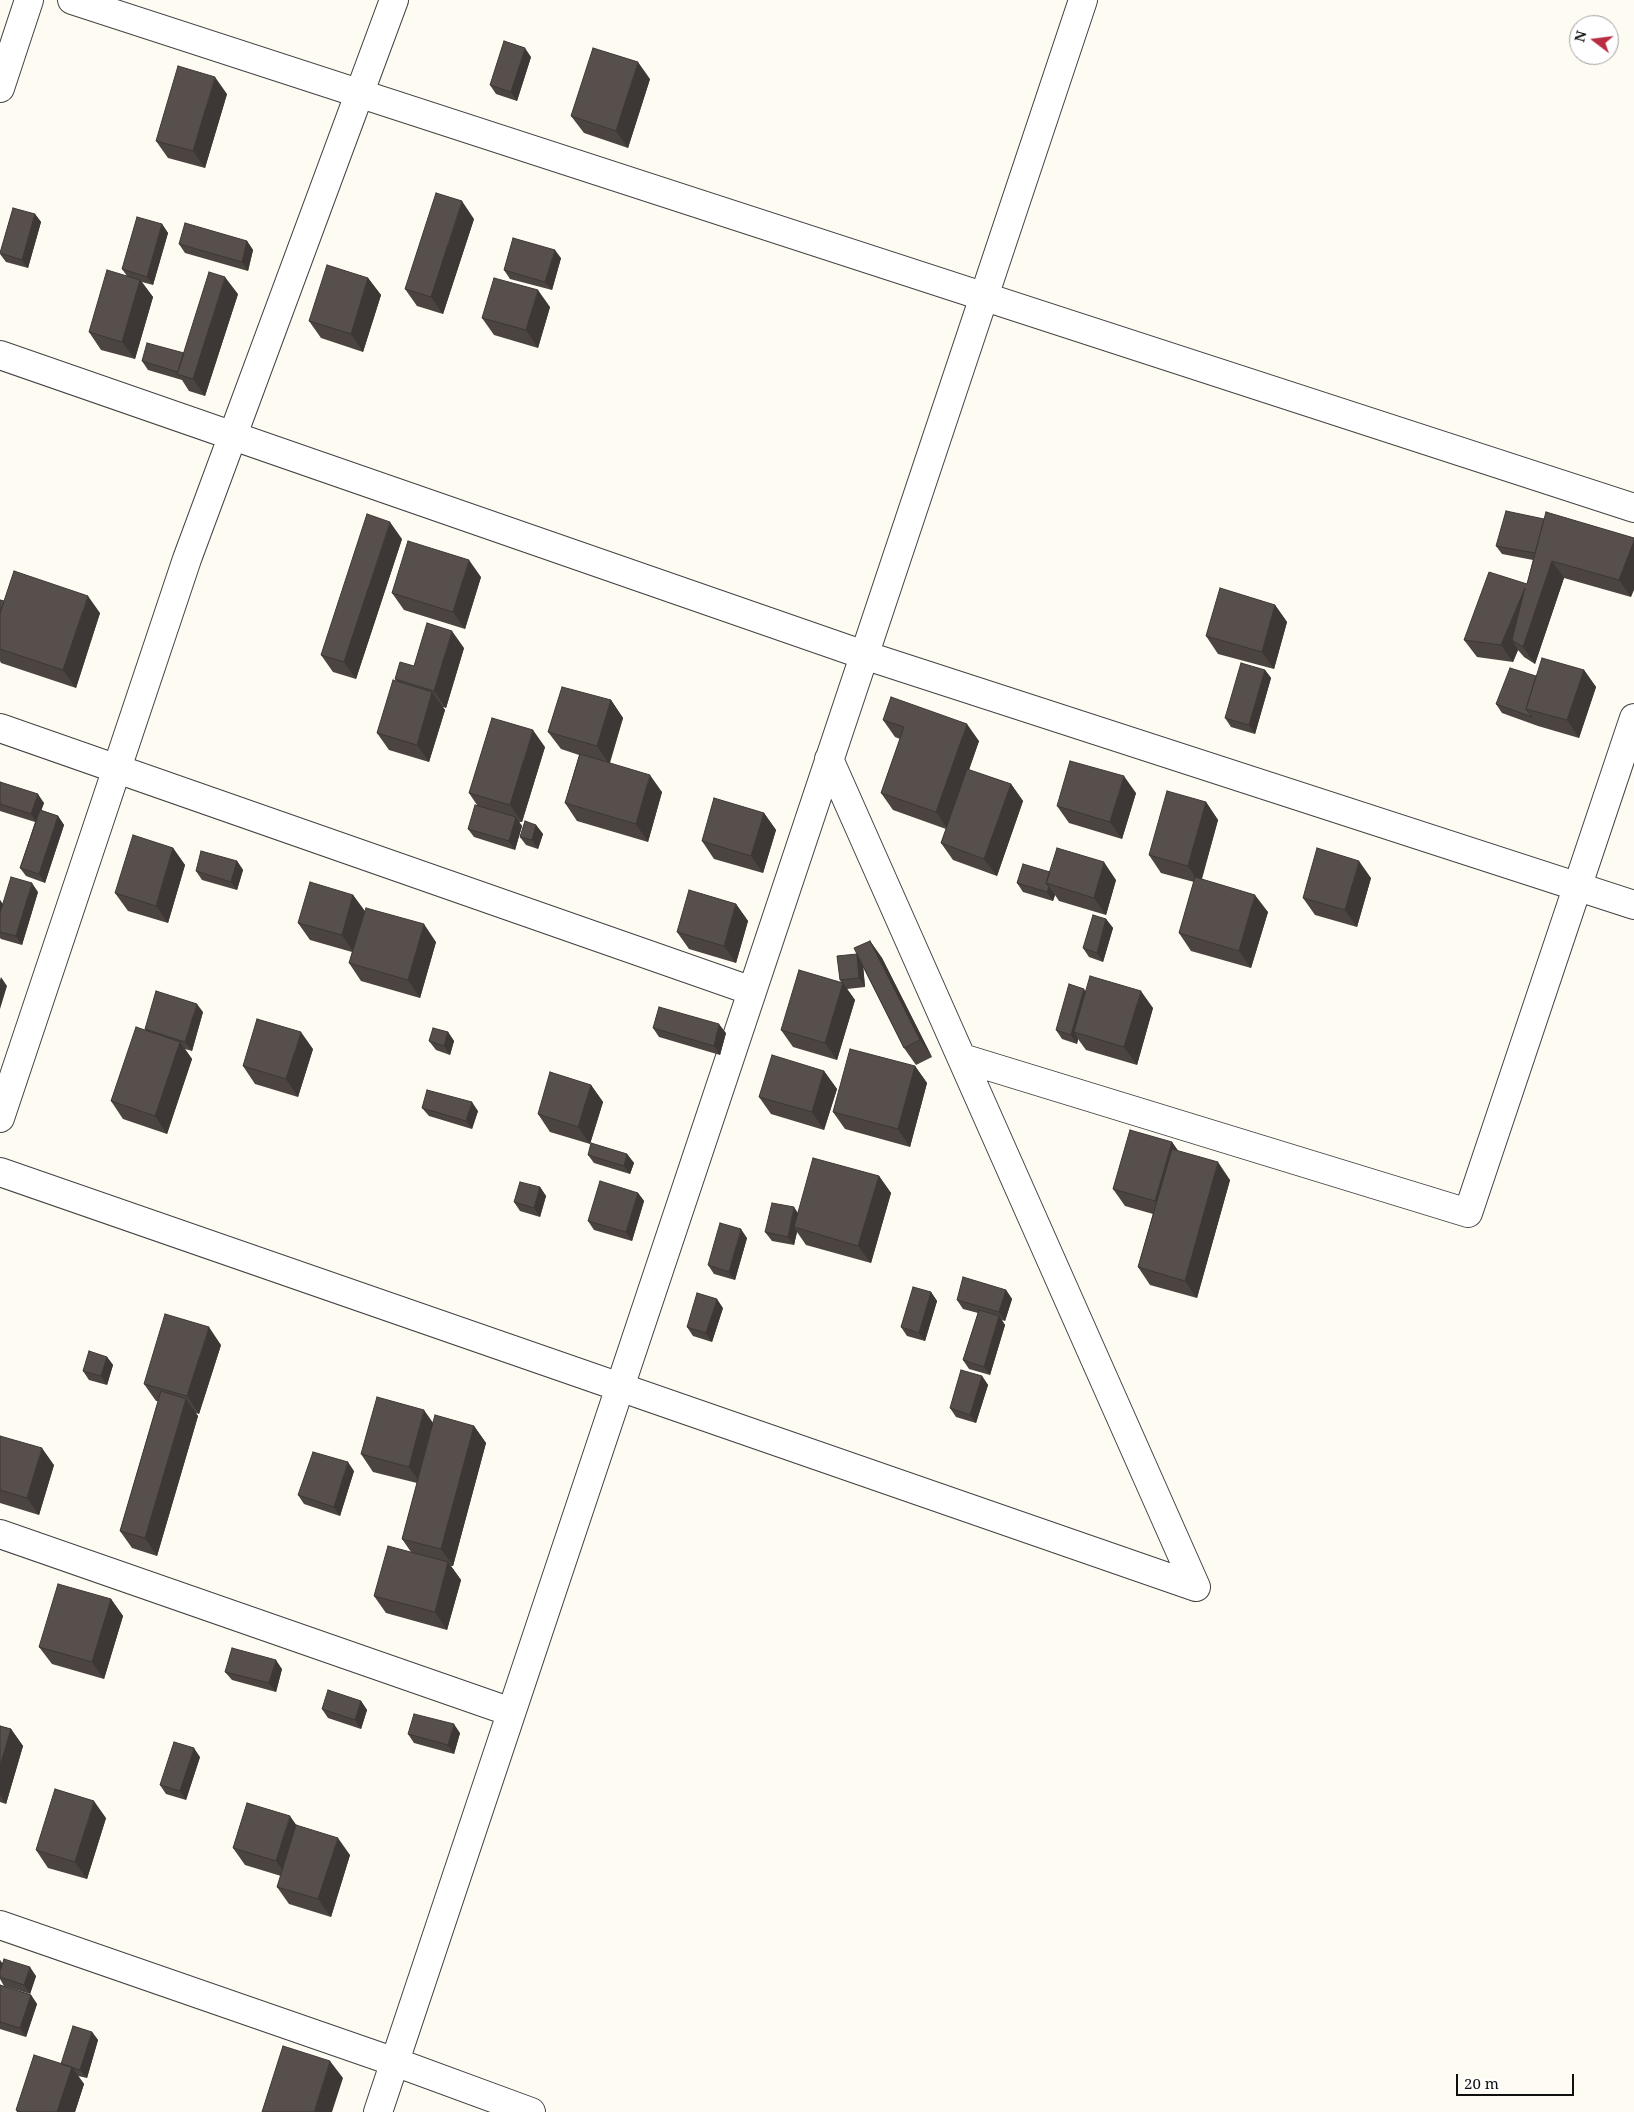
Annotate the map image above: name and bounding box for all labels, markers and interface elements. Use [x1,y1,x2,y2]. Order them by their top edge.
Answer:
north arrow [1569,15,1619,65]
text: N [1569,28,1591,44]
scale bar [1459,2064,1576,2096]
text: 20 m [1464,2073,1499,2093]

